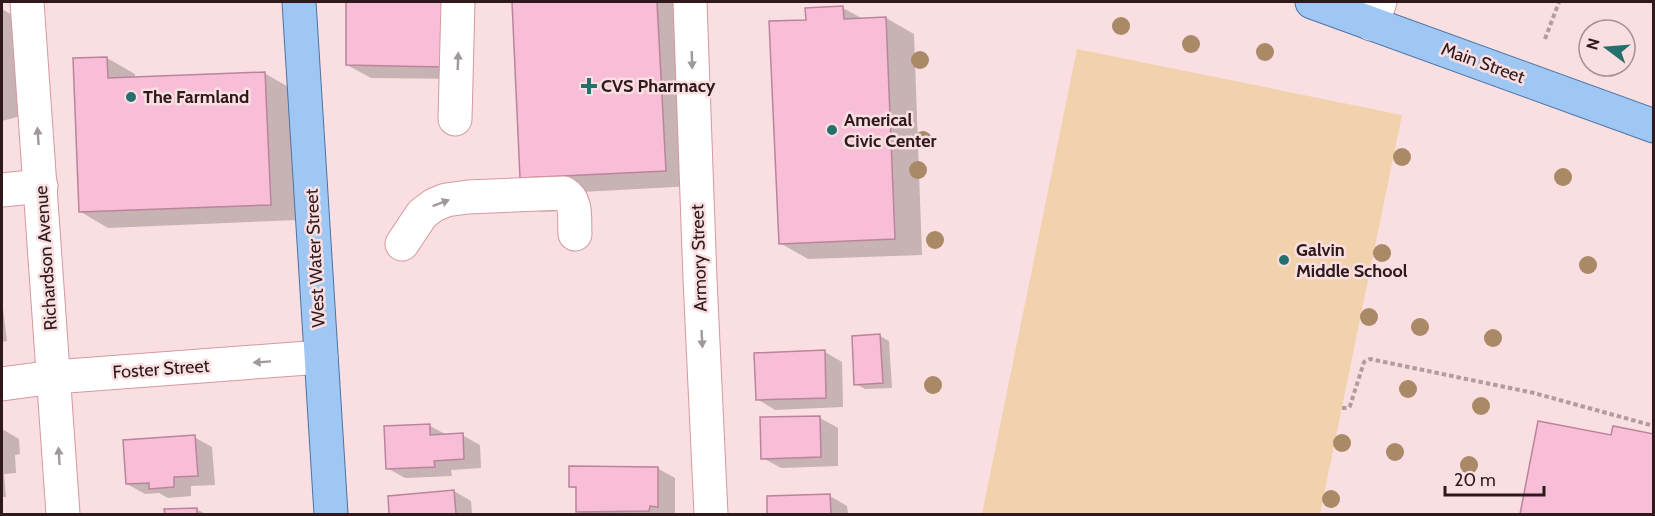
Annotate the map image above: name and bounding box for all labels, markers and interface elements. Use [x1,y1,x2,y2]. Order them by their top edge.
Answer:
north arrow [1577,18,1637,78]
text: N [1582,36,1604,52]
street label: Main Street [1438,38,1528,88]
one-way arrow [688,50,697,69]
one-way arrow [453,51,462,70]
place label: CVS Pharmacy [601,75,716,97]
marker: CVS Pharmacy [582,79,596,93]
place label: The Farmland [143,86,249,108]
marker: The Farmland [124,90,138,104]
place label: Americal Civic Center [844,109,937,152]
marker: Americal Civic Center [825,123,839,137]
one-way arrow [33,126,42,145]
street label: Richardson Avenue [30,185,62,331]
street label: West Water Street [300,188,330,328]
one-way arrow [432,197,450,207]
street label: Armory Street [686,204,712,312]
place label: Galvin Middle School [1296,239,1408,282]
marker: Galvin Middle School [1277,253,1291,267]
one-way arrow [698,329,707,348]
street label: Foster Street [112,355,210,383]
one-way arrow [253,357,272,366]
one-way arrow [55,447,64,466]
scale bar [1445,459,1544,497]
text: 20 m [1454,469,1496,491]

